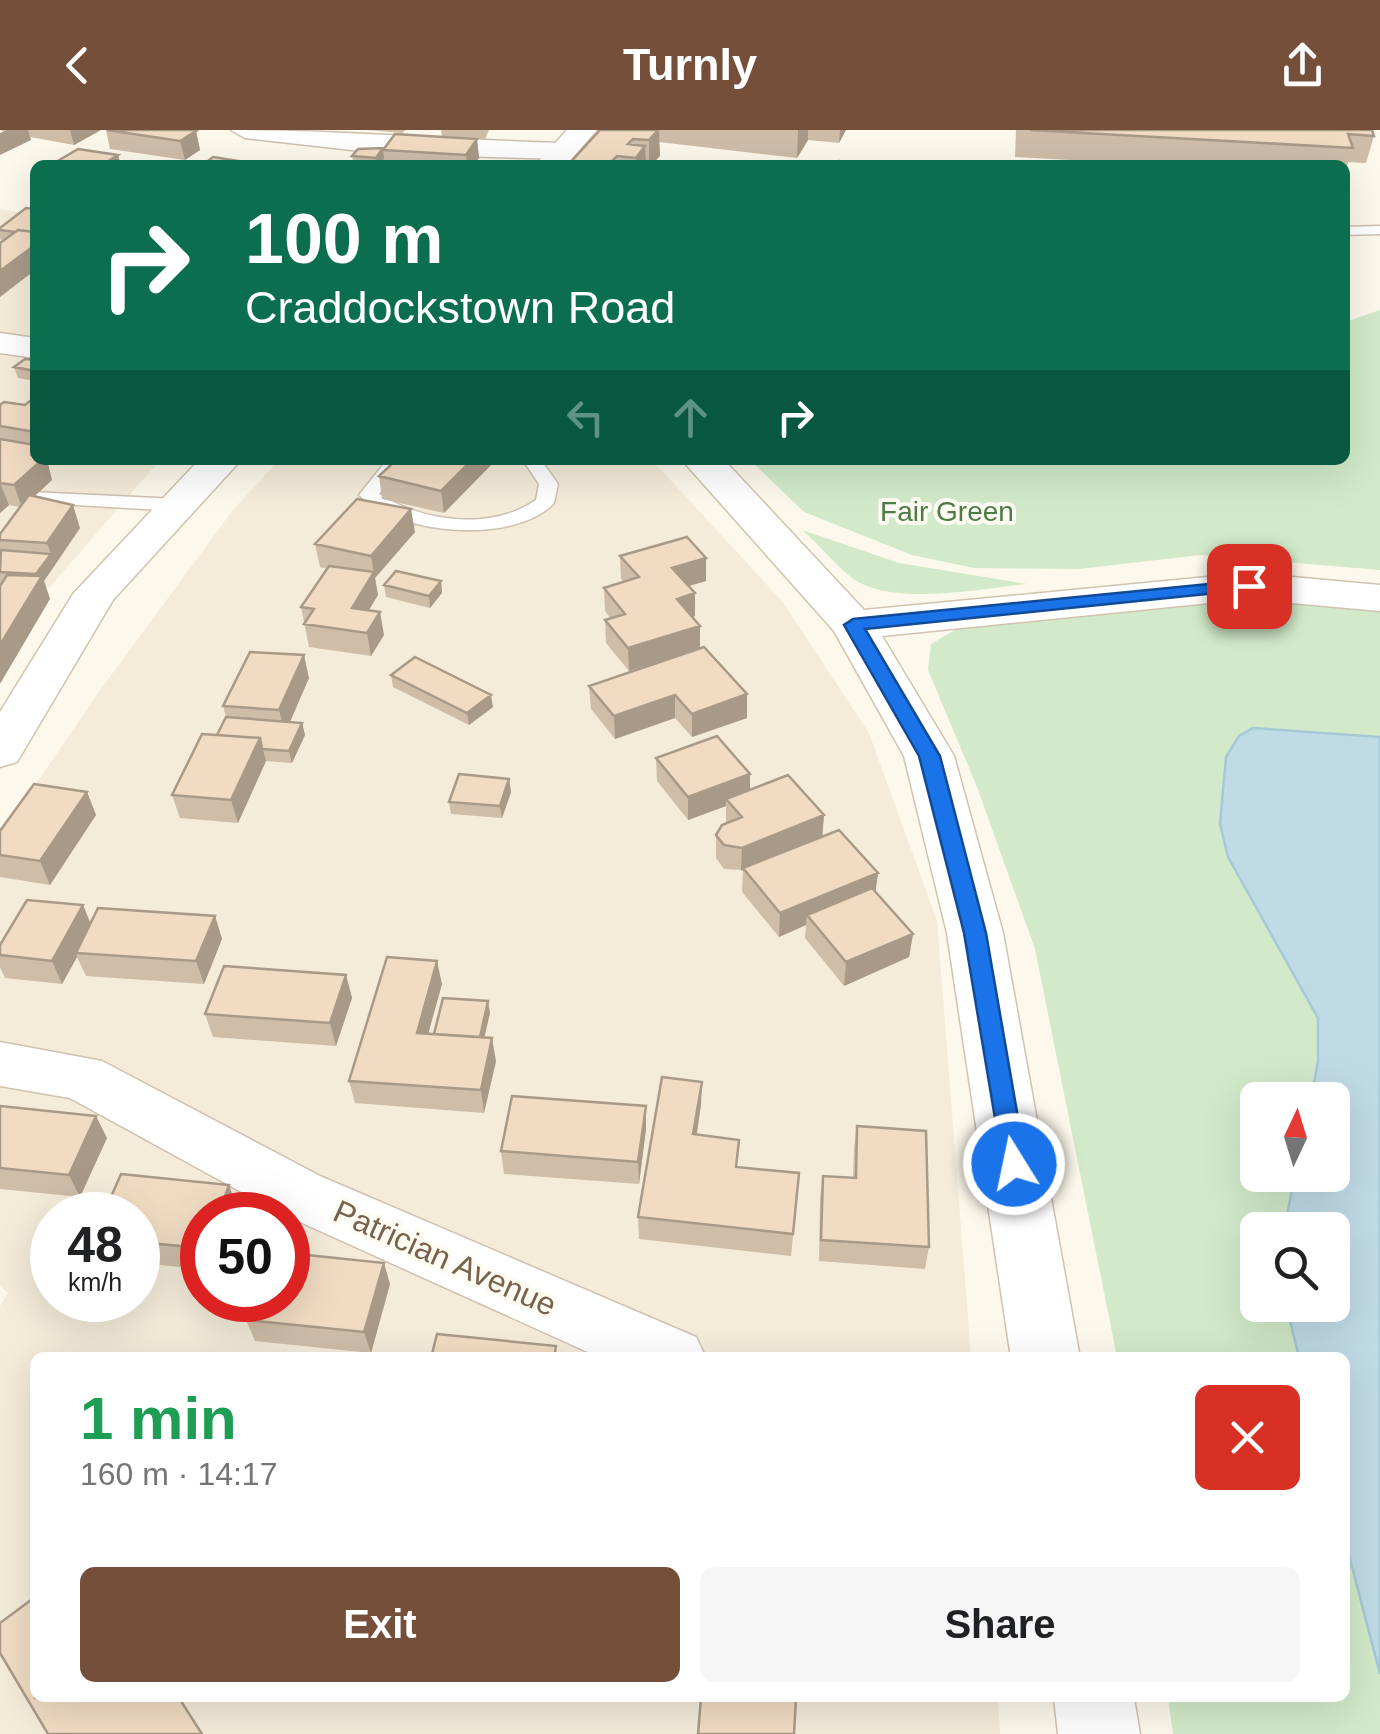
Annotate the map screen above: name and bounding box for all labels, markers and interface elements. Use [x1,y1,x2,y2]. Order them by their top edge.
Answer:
icon: back [50,38,105,93]
icon: share [1275,38,1330,93]
text: Turnly [623,39,757,90]
icon: right [80,200,210,330]
text: 100 m [245,200,443,278]
text: Craddockstown Road [245,282,675,333]
icon: left [558,390,613,445]
icon: ahead [663,390,718,445]
icon: right [768,390,823,445]
park label: Fair Green [880,496,1014,527]
pin [1207,544,1292,629]
icon: arrive [1222,559,1277,614]
north arrow [1240,1082,1350,1192]
map controls [1240,1082,1350,1322]
position arrow [962,1112,1066,1216]
speed limit sign: 50 [180,1192,310,1322]
street label: Patrician Avenue [328,1193,562,1323]
button: search [1240,1212,1350,1322]
text: 48 [67,1217,123,1273]
text: km/h [68,1268,122,1296]
text: 1 min [80,1385,237,1452]
button: close [1195,1385,1300,1490]
text: 160 m · 14:17 [80,1456,277,1492]
button: Exit [80,1567,680,1682]
button: Share [700,1567,1300,1682]

